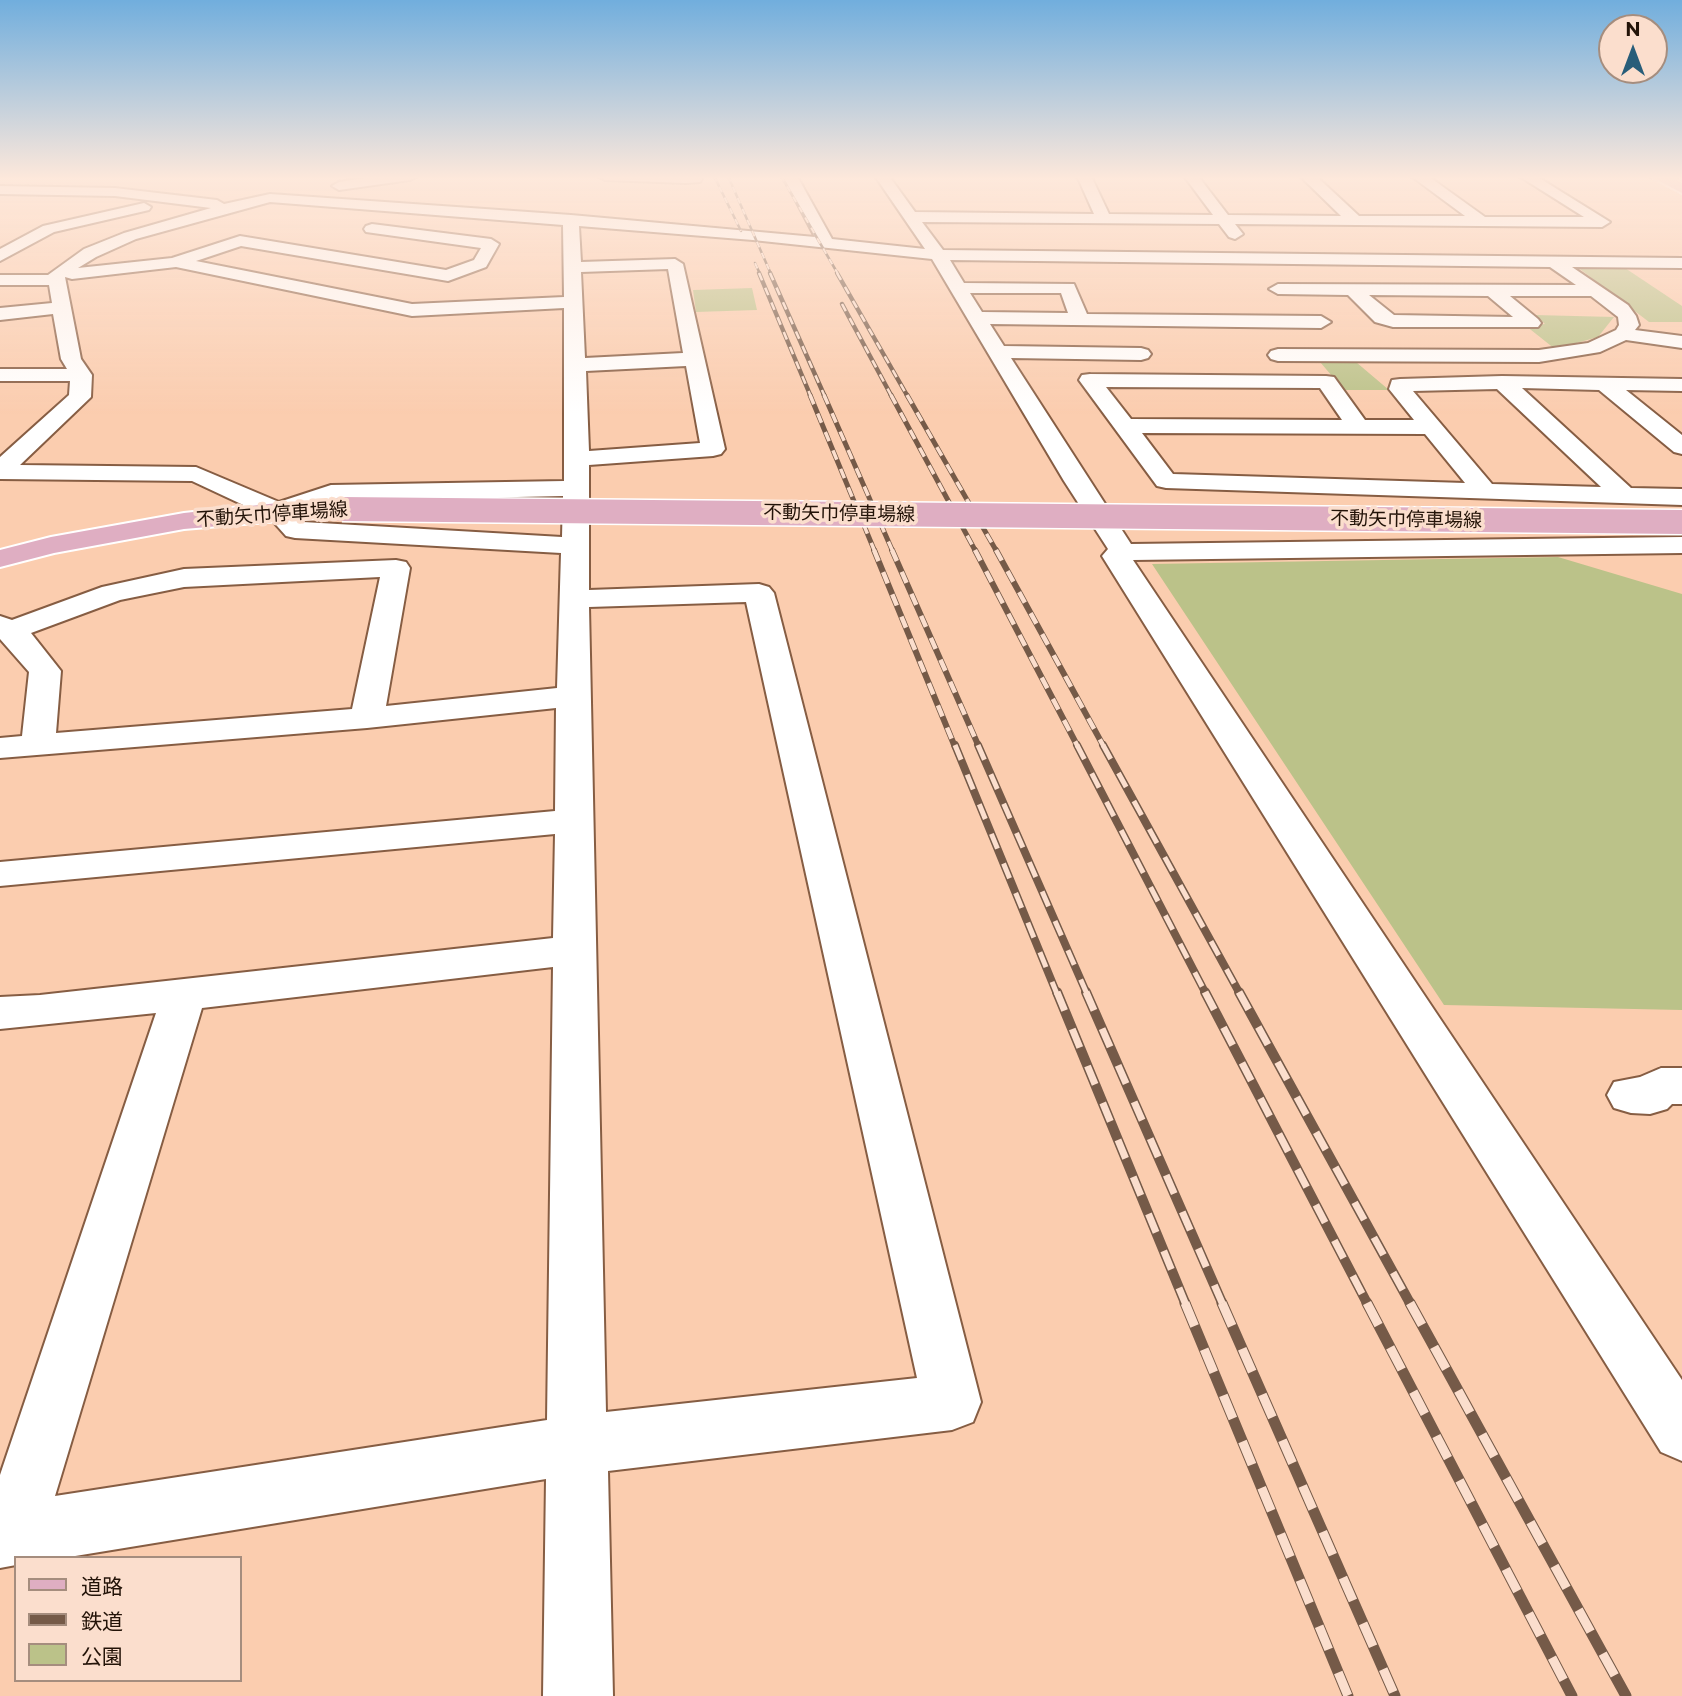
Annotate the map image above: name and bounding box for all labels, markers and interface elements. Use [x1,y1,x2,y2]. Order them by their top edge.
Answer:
north arrow [1598,14,1668,84]
text: N [1625,18,1641,41]
street label: 不動矢巾停車場線 [195,498,349,532]
street label: 不動矢巾停車場線 [763,501,915,527]
street label: 不動矢巾停車場線 [1330,507,1482,533]
legend [14,1556,242,1682]
text: 道路 [81,1574,123,1599]
text: 鉄道 [81,1609,123,1634]
text: 公園 [81,1644,123,1669]

